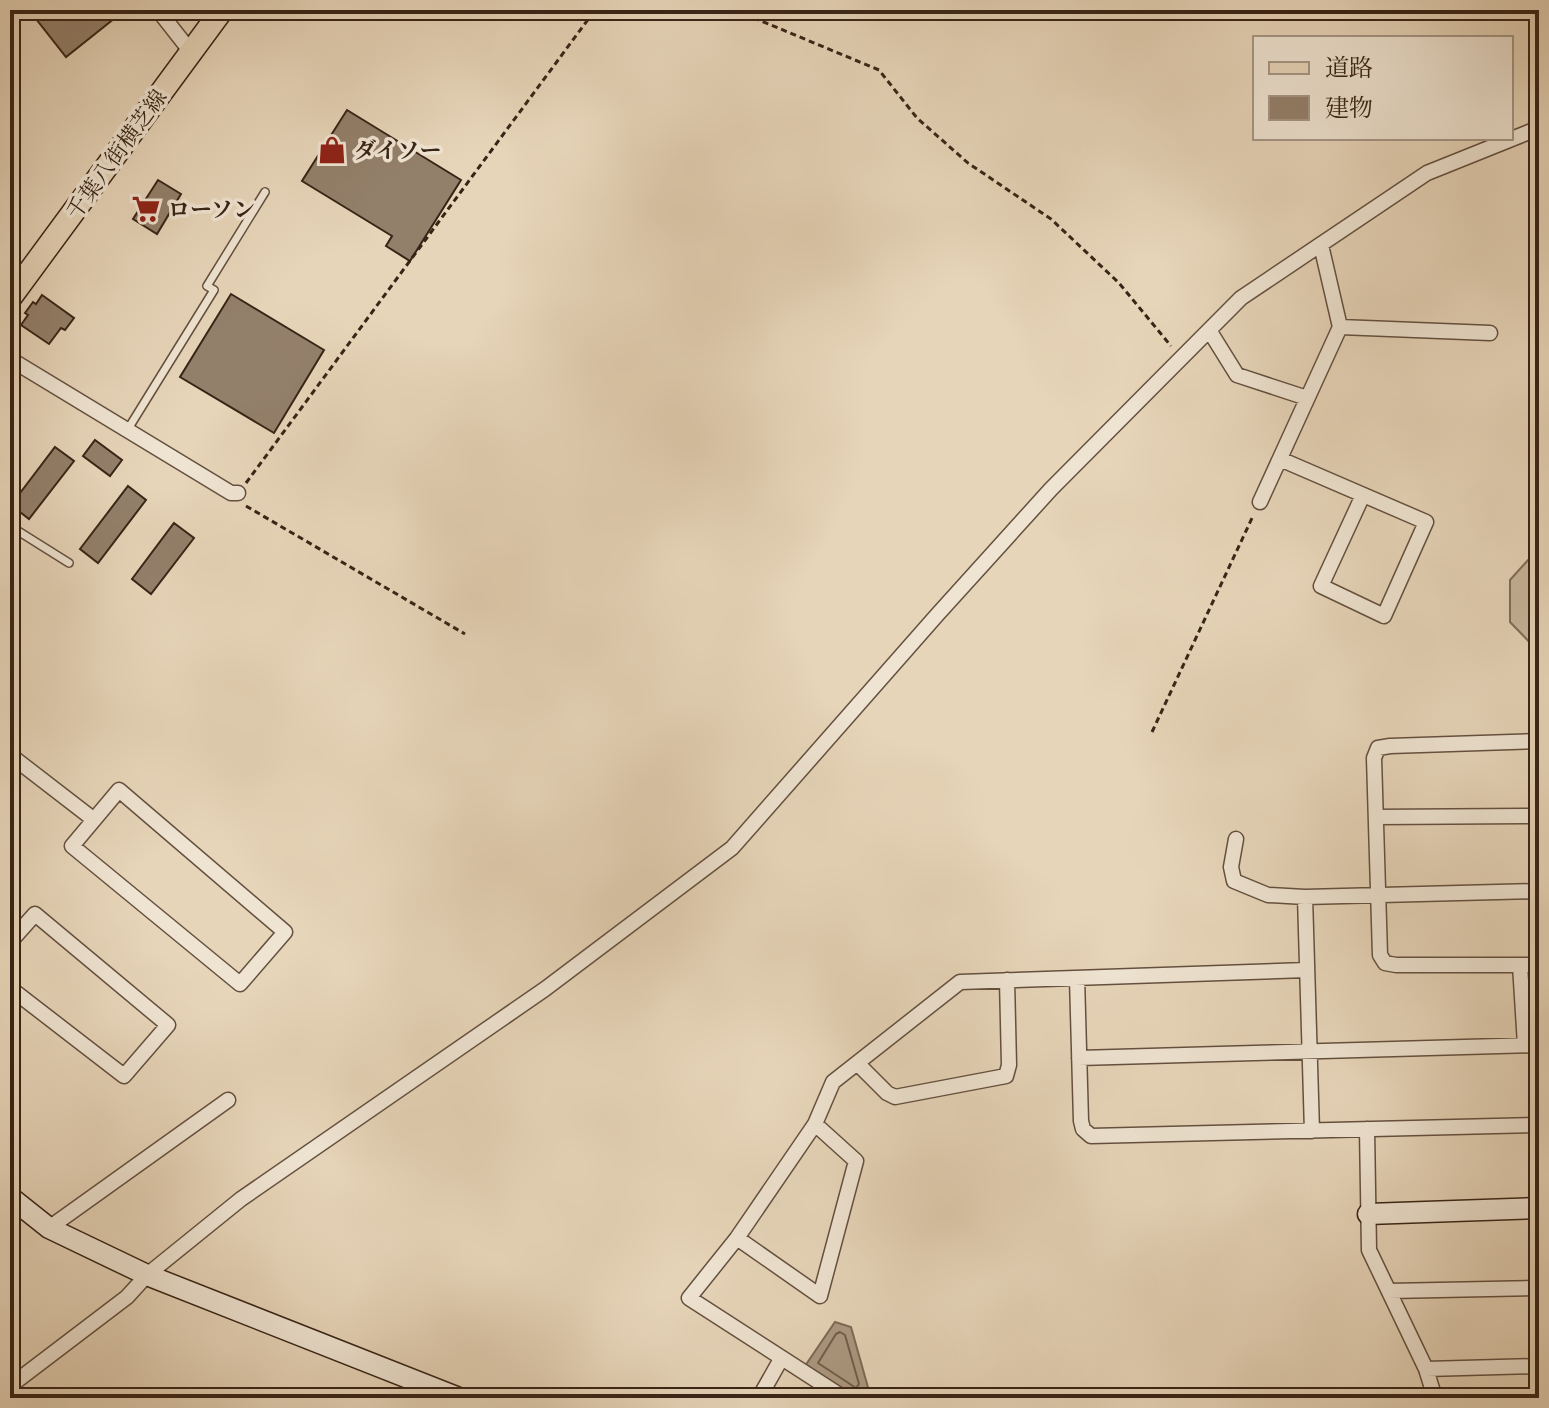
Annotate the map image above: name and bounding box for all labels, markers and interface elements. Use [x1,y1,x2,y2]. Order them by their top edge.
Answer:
legend [1253,36,1513,140]
text: 道路 [1325,52,1373,84]
street label: 千葉八街横芝線 [59,83,174,226]
text: 建物 [1325,92,1373,124]
shop icon: ダイソー [317,135,347,165]
place label: ダイソー [354,136,442,166]
supermarket icon: ローソン [131,194,161,224]
place label: ローソン [168,195,255,225]

